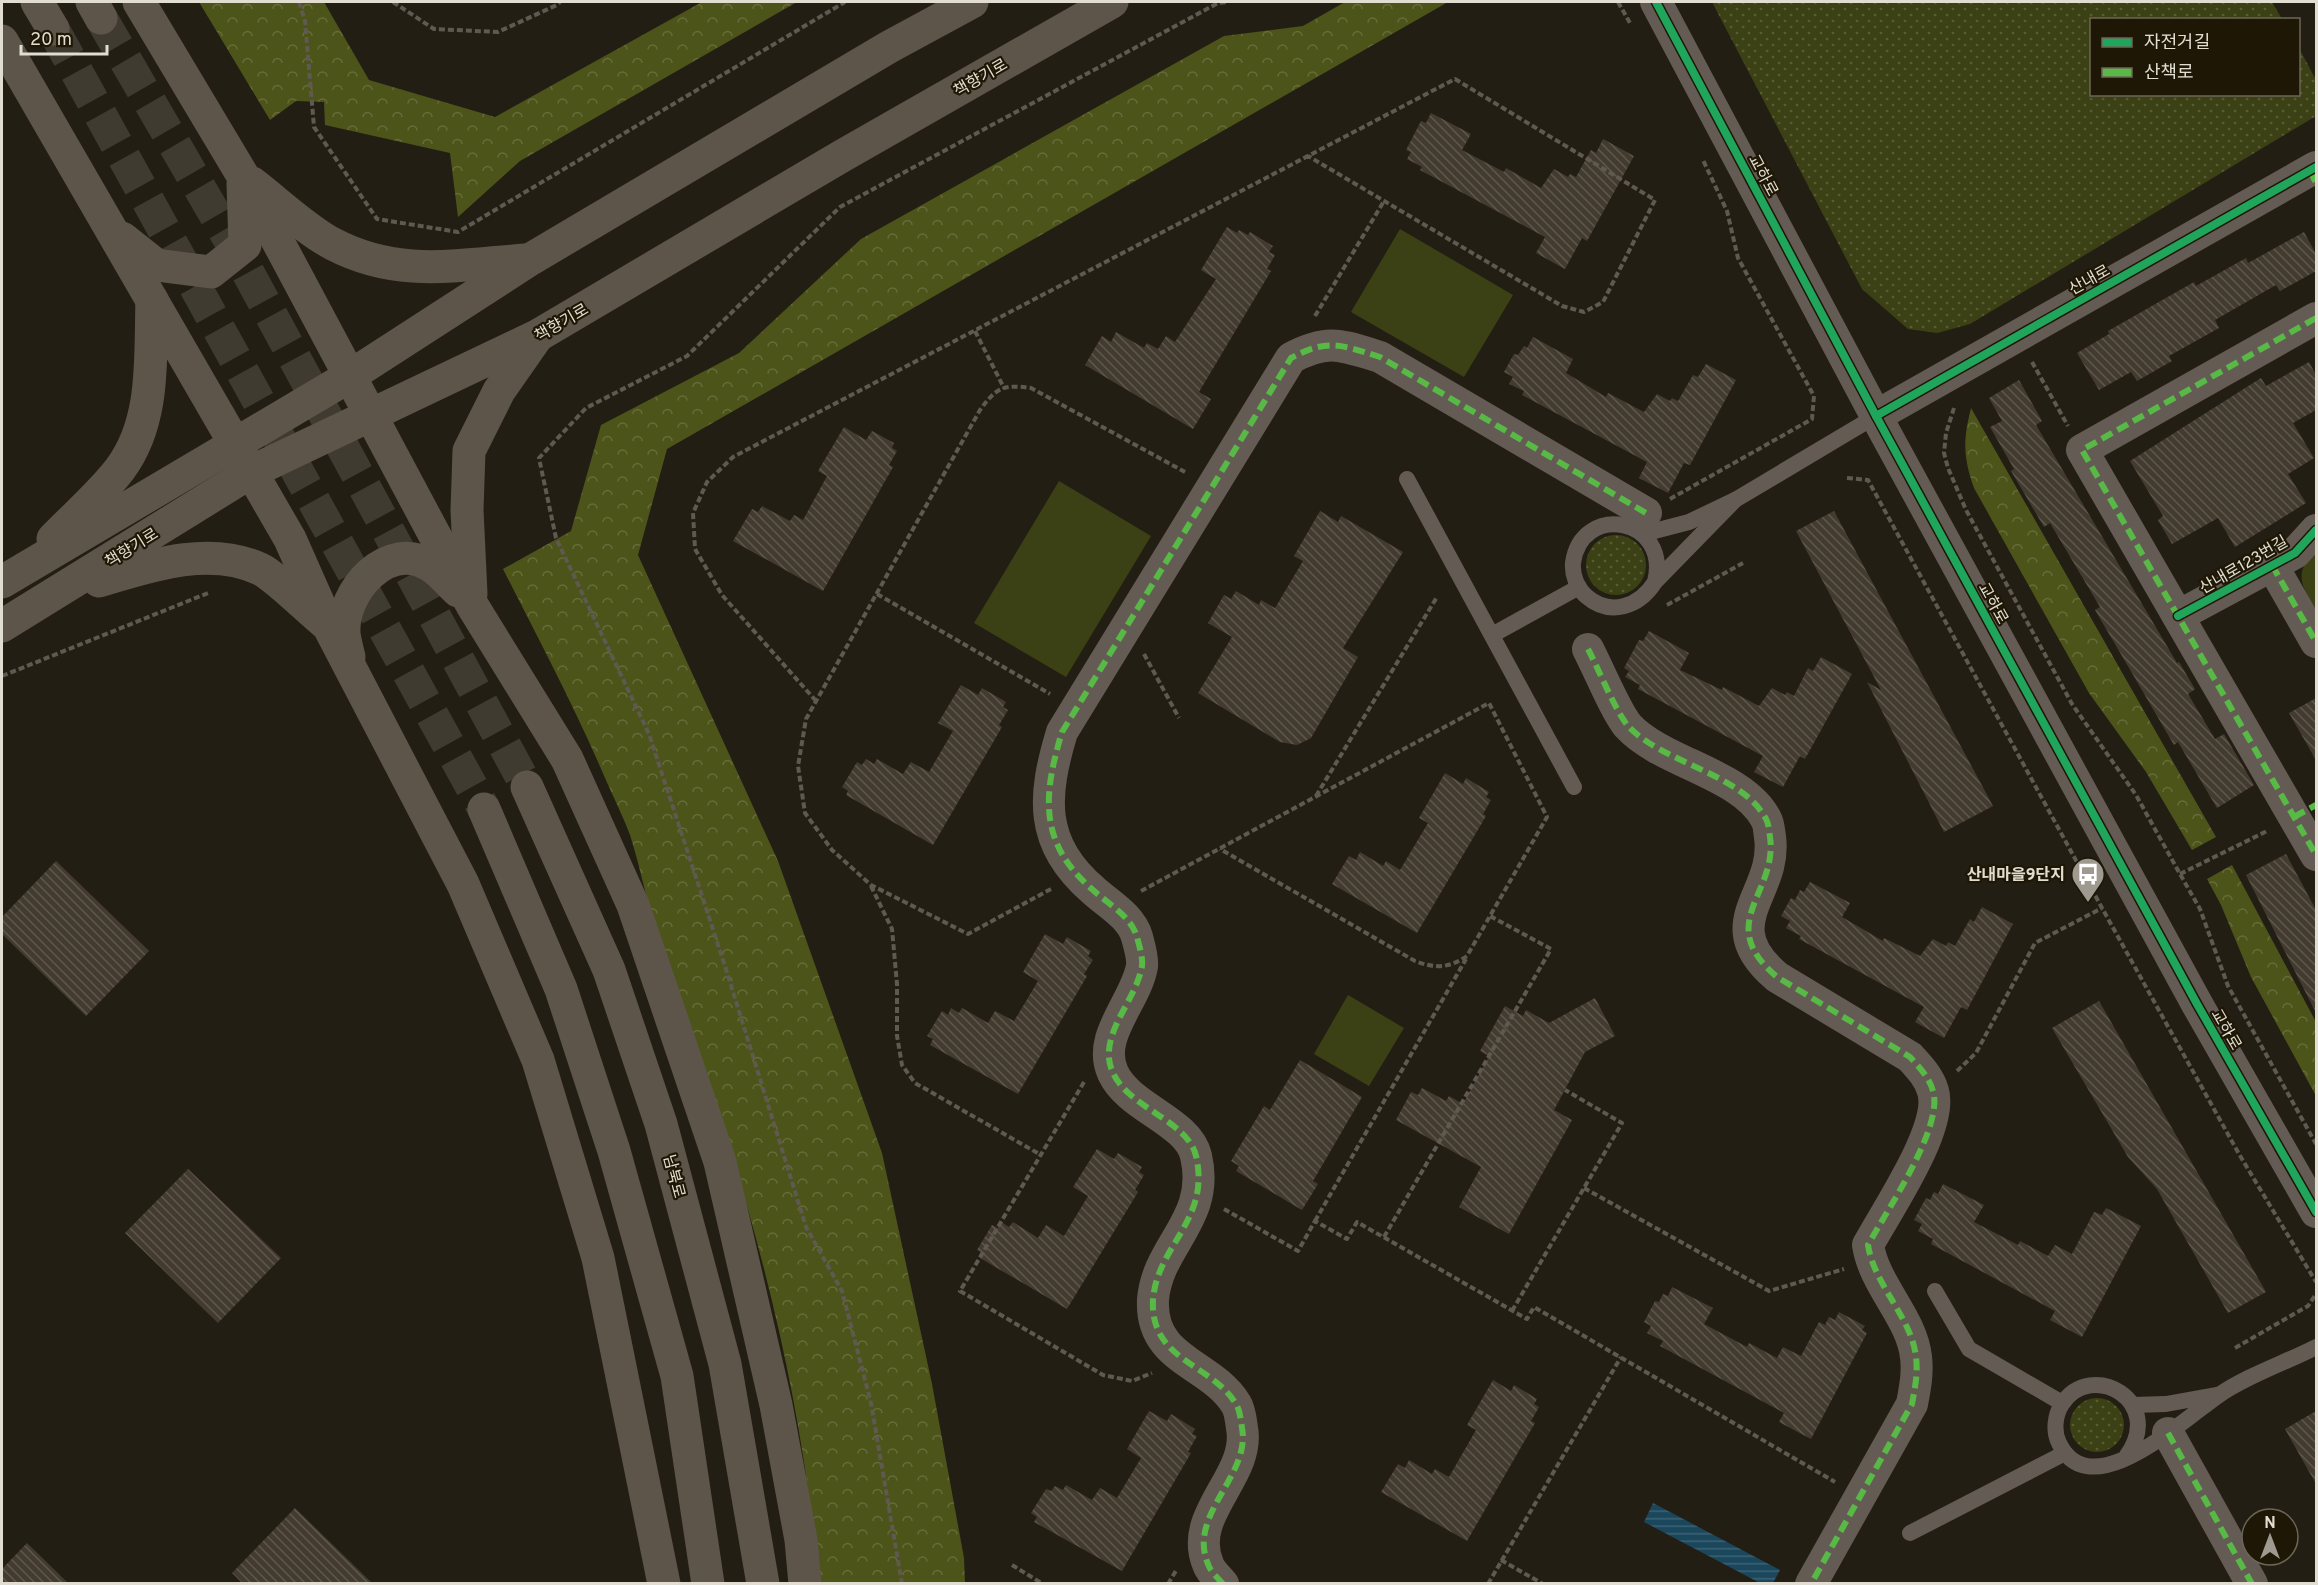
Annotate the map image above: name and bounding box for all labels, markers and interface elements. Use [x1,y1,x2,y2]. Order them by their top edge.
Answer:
scale bar [21,18,106,56]
legend [2090,18,2300,96]
text: 20 m [30,29,72,52]
text: 자전거길 [2144,32,2210,55]
street label: 책향기로 [950,55,1012,102]
text: 산책로 [2144,62,2194,85]
street label: 교하로 [1743,152,1782,200]
street label: 산내로 [2066,261,2114,300]
street label: 책향기로 [531,300,593,347]
street label: 책향기로 [102,524,163,573]
street label: 산내로123번길 [2196,532,2292,599]
street label: 교하로 [1973,580,2012,628]
bus stop icon: 산내마을9단지 [2070,856,2106,903]
place label: 산내마을9단지 [1967,866,2065,886]
street label: 교하로 [2206,1006,2245,1054]
street label: 남북로 [658,1153,689,1201]
north arrow [2240,1507,2300,1567]
text: N [2264,1514,2276,1534]

